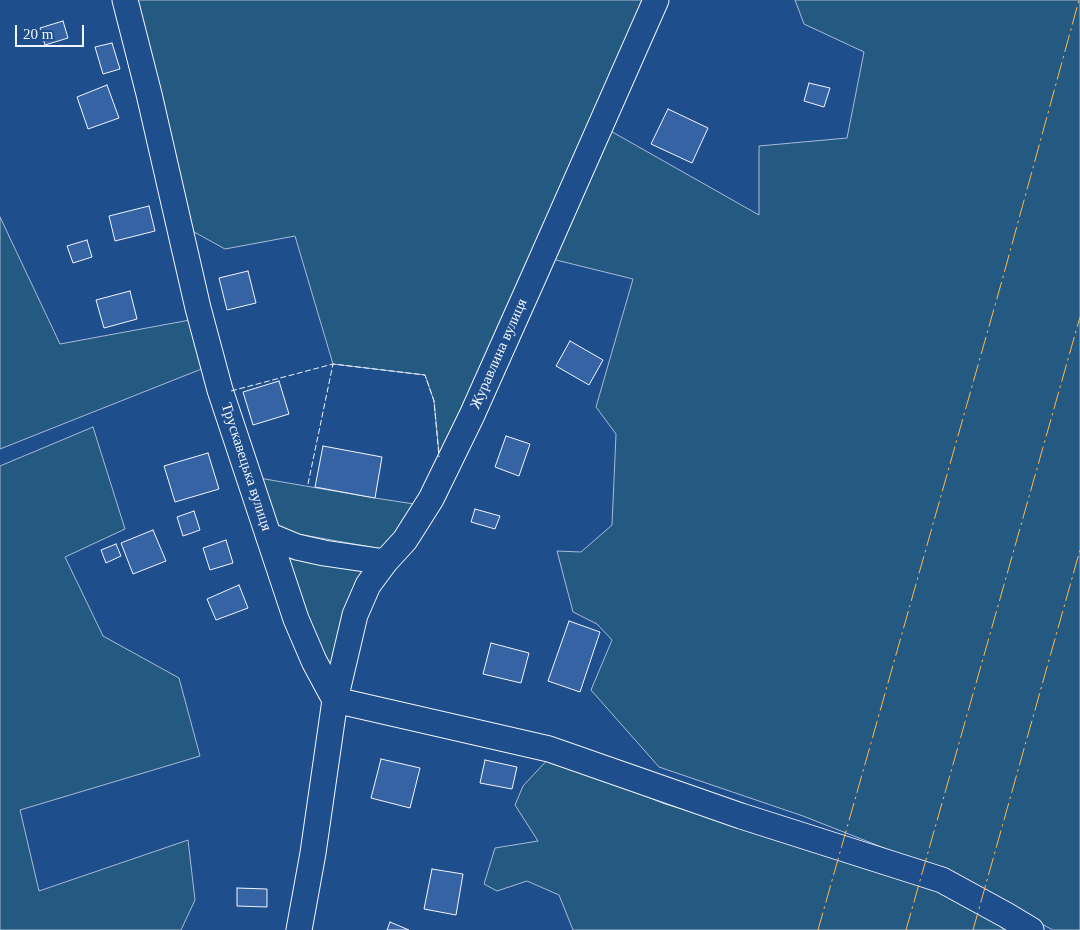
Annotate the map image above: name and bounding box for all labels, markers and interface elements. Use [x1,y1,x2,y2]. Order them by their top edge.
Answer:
scale bar [18,15,86,47]
text: 20 m [23,26,53,42]
street label: Журавлина вулиця [467,296,531,412]
street label: Трускавецька вулиця [217,401,275,533]

